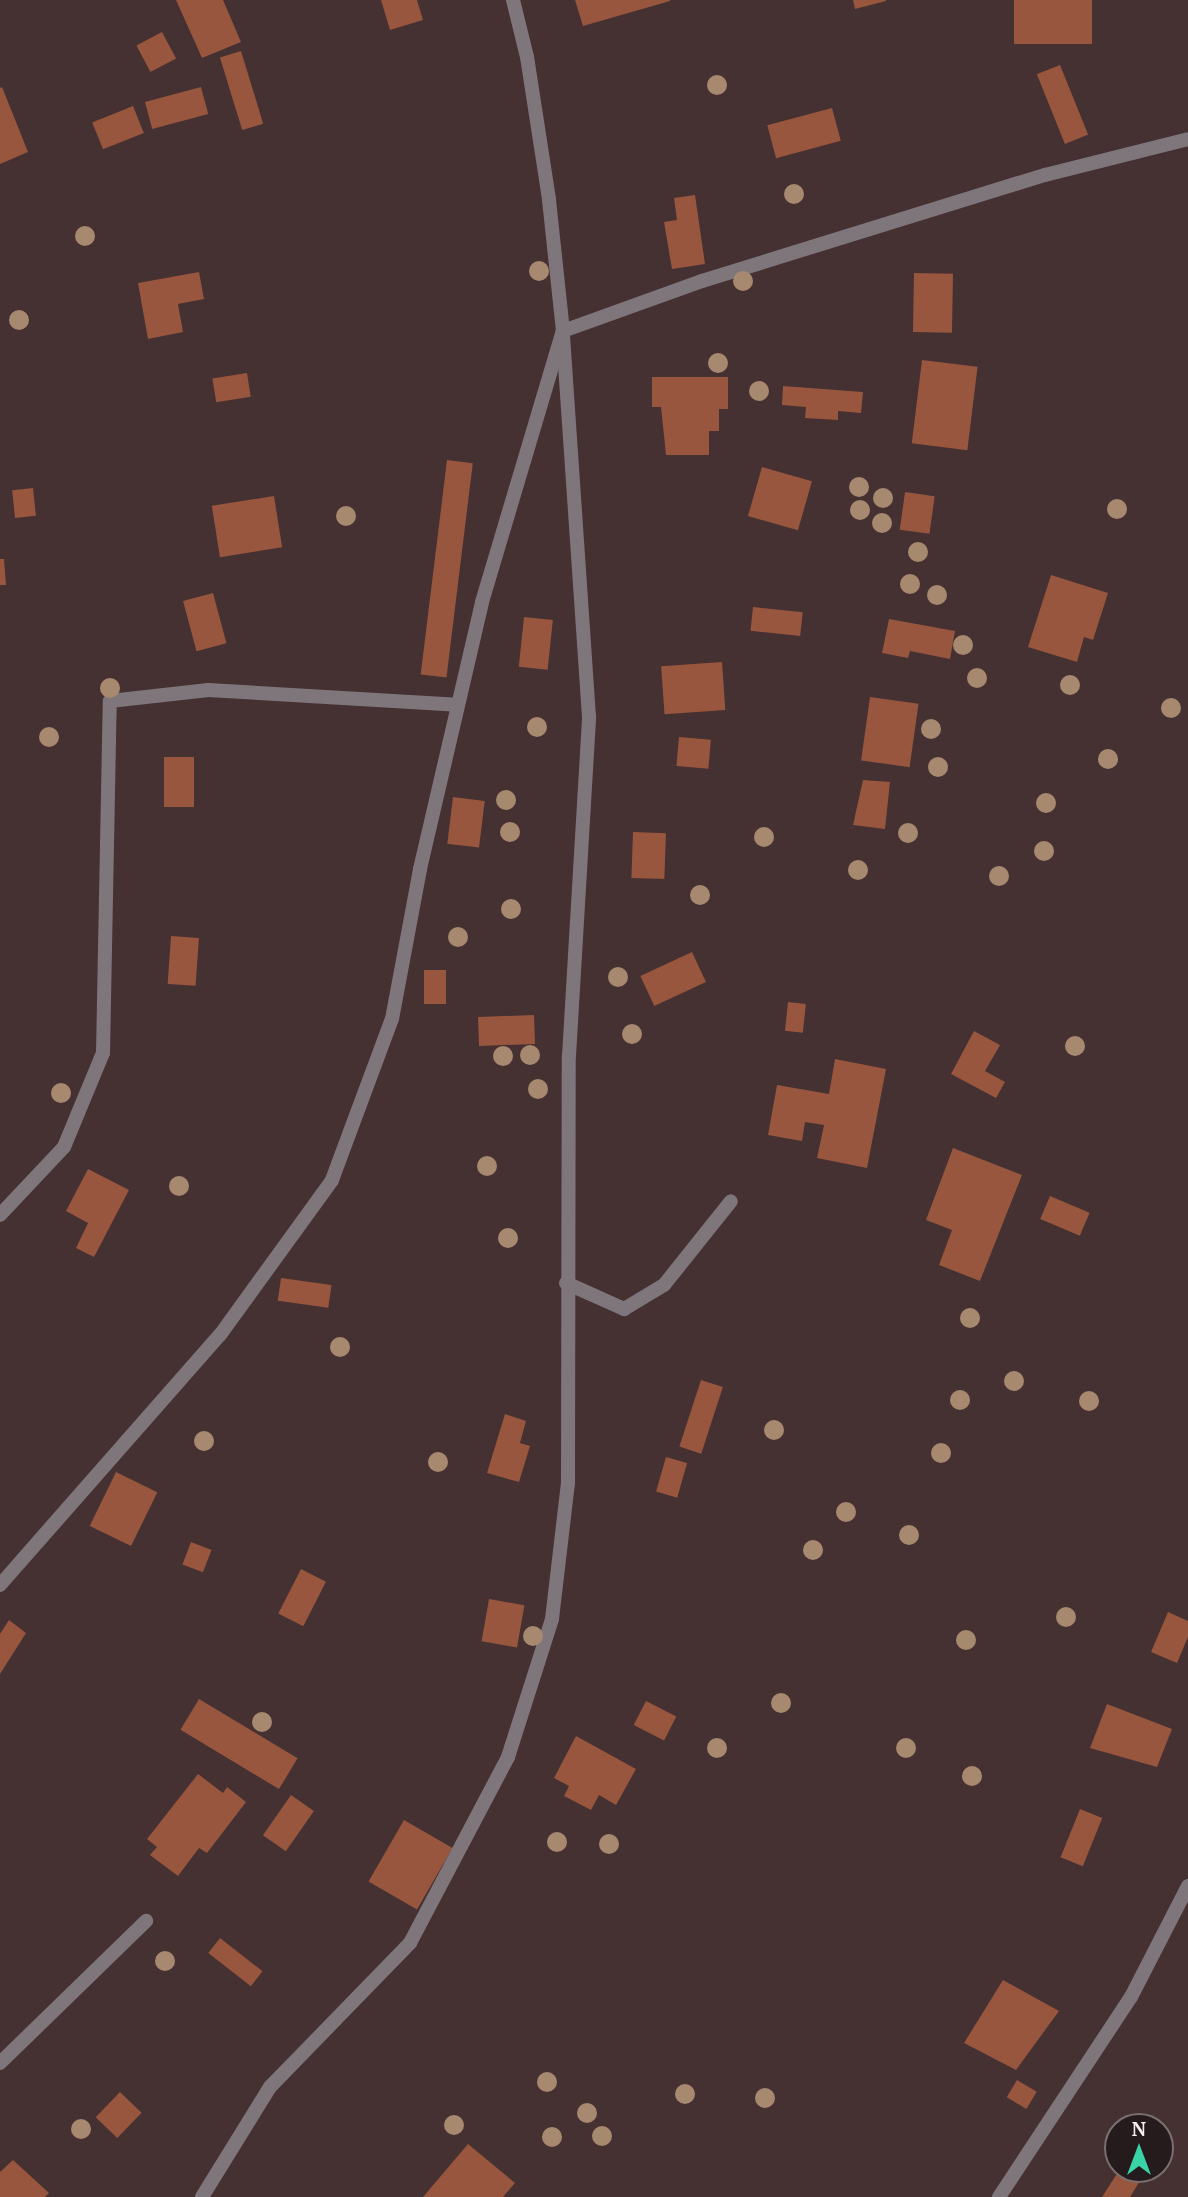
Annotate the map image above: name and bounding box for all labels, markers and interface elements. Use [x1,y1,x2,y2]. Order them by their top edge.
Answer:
north arrow [1104,2113,1174,2183]
text: N [1132,2116,1146,2141]

